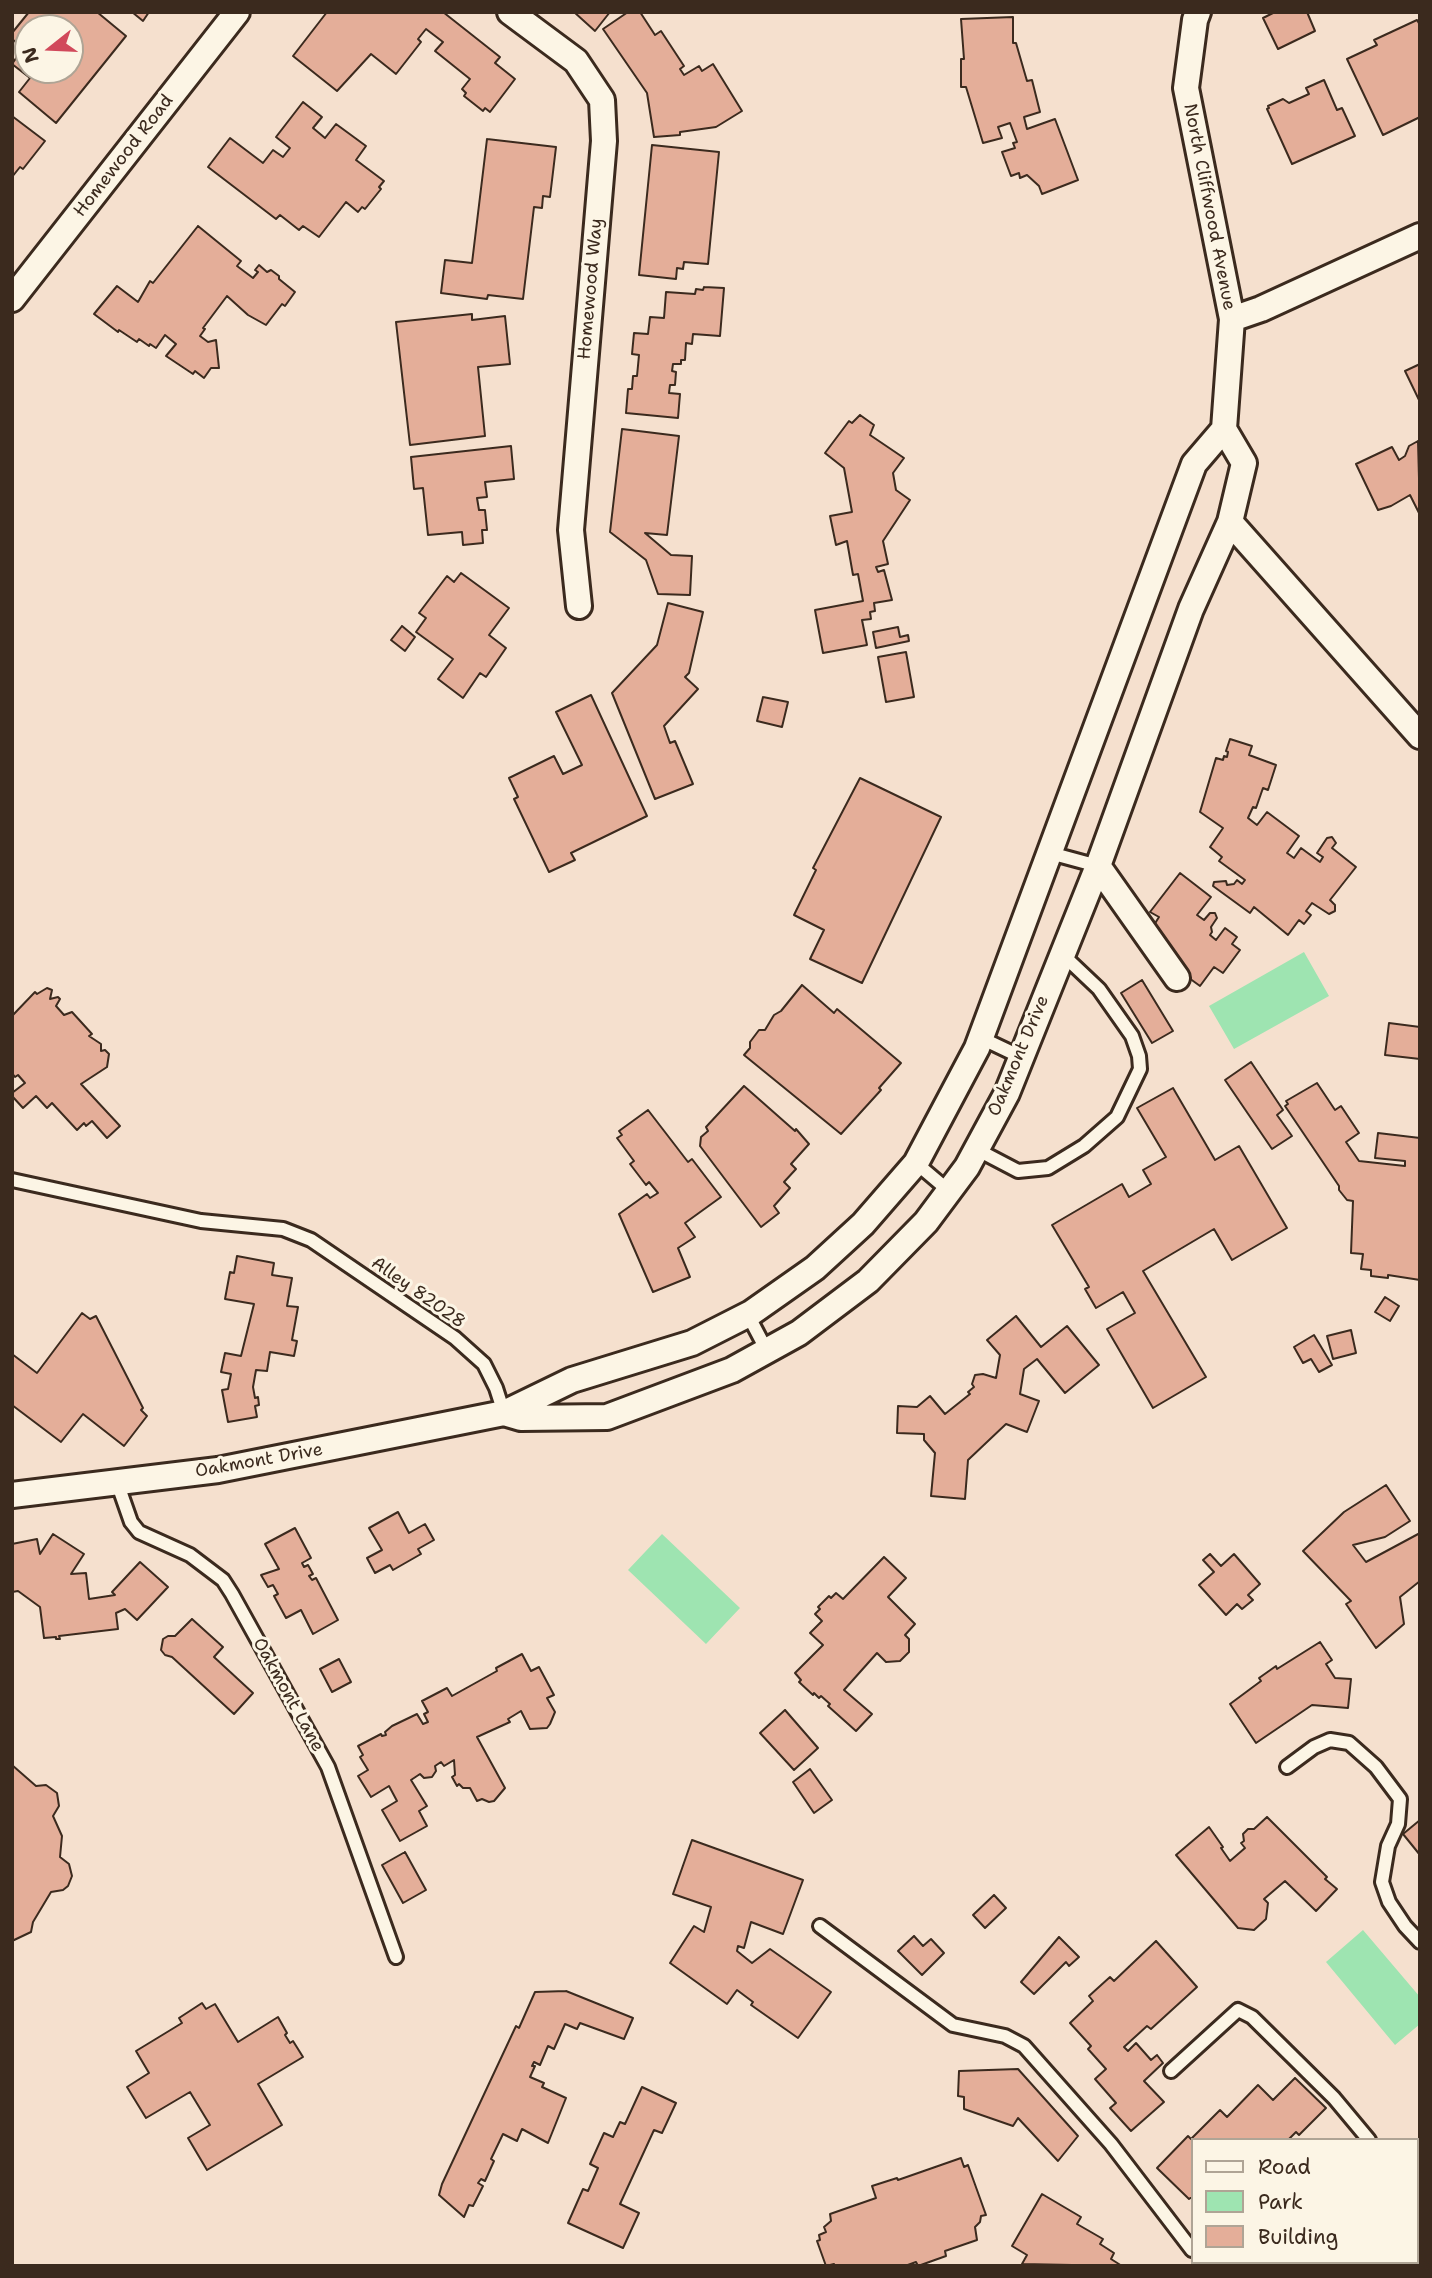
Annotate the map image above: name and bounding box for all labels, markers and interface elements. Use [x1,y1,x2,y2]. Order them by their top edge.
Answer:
north arrow [14,14,84,84]
text: N [16,44,45,66]
street label: Homewood Road [70,91,178,221]
street label: North Cliffwood Avenue [1178,102,1240,312]
street label: Homewood Way [574,217,608,361]
street label: Oakmont Drive [984,992,1054,1120]
street label: Alley 82028 [367,1253,469,1333]
street label: Oakmont Drive [193,1439,325,1483]
street label: Oakmont Lane [248,1634,328,1756]
legend [1190,2138,1418,2264]
text: Road [1258,2153,1311,2181]
text: Park [1258,2188,1303,2216]
text: Building [1258,2223,1338,2251]

